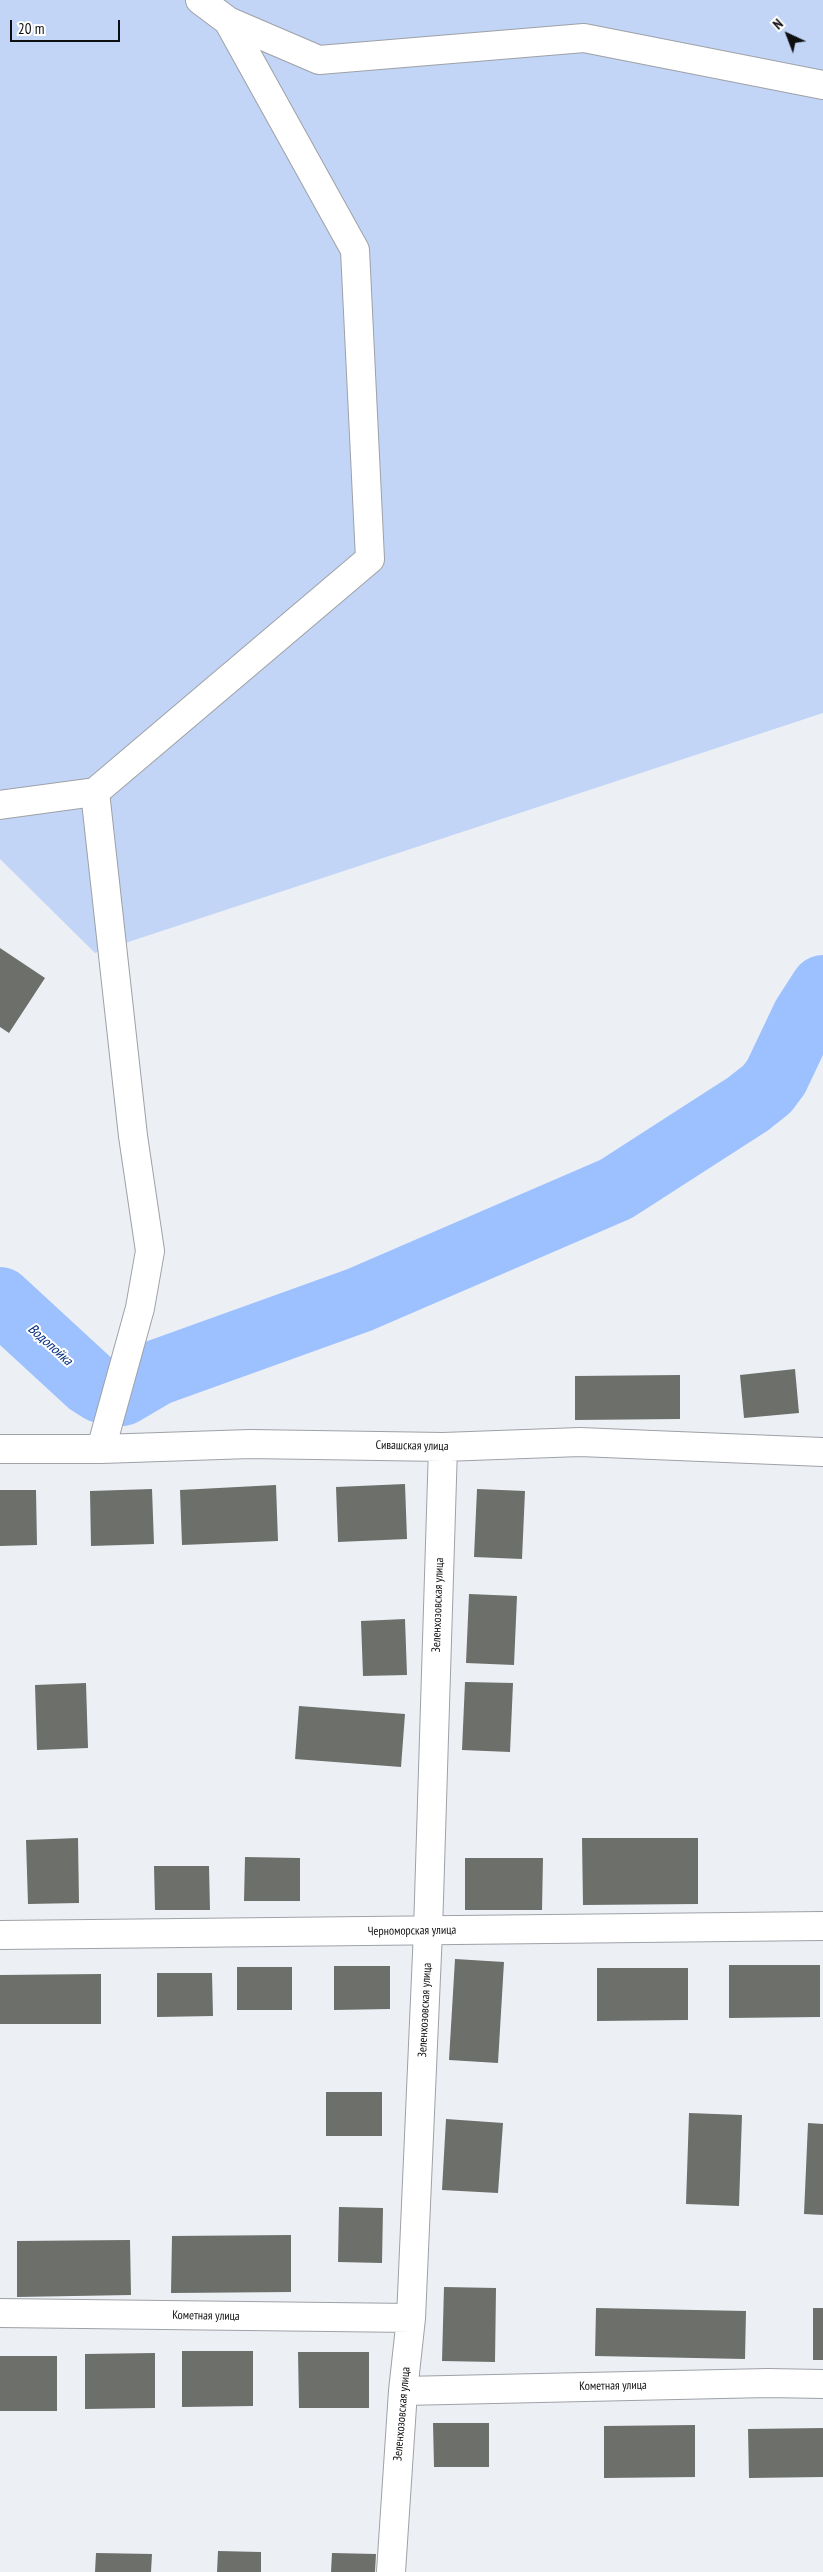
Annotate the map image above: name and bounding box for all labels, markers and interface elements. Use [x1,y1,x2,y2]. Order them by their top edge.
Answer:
scale bar [12,10,122,42]
north arrow [763,10,813,60]
text: N [769,15,787,33]
text: 20 m [18,19,44,38]
water label: Водопойка [24,1321,76,1369]
street label: Сивашская улица [375,1438,449,1454]
street label: Зеленхозовская улица [429,1557,447,1653]
street label: Черноморская улица [368,1923,456,1939]
street label: Зеленхозовская улица [415,1962,435,2058]
street label: Кометная улица [172,2308,240,2324]
street label: Зеленхозовская улица [391,2366,413,2462]
street label: Кометная улица [579,2378,647,2394]

